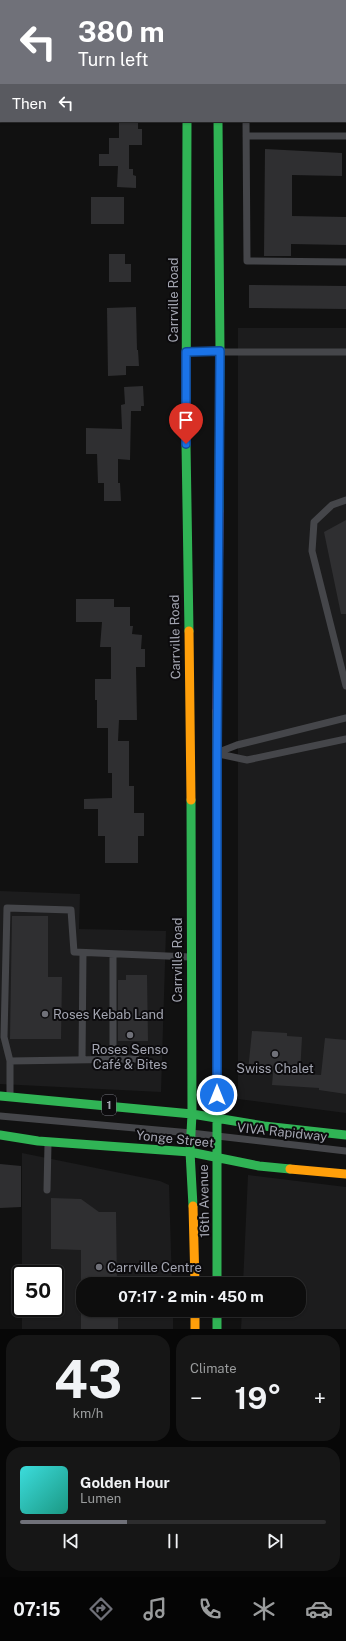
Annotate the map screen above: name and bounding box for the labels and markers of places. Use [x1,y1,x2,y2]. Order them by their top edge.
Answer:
pin [169,403,203,444]
place label: Roses Kebab Land [53,1007,164,1022]
marker: Roses Kebab Land [40,1009,50,1019]
marker: Roses Senso Café & Bites [125,1030,135,1040]
place label: Roses Senso Café & Bites [92,1042,168,1072]
marker: Swiss Chalet [270,1049,280,1059]
place label: Swiss Chalet [236,1061,314,1076]
place label: Carrville Centre [107,1260,202,1275]
marker: Carrville Centre [94,1262,104,1272]

